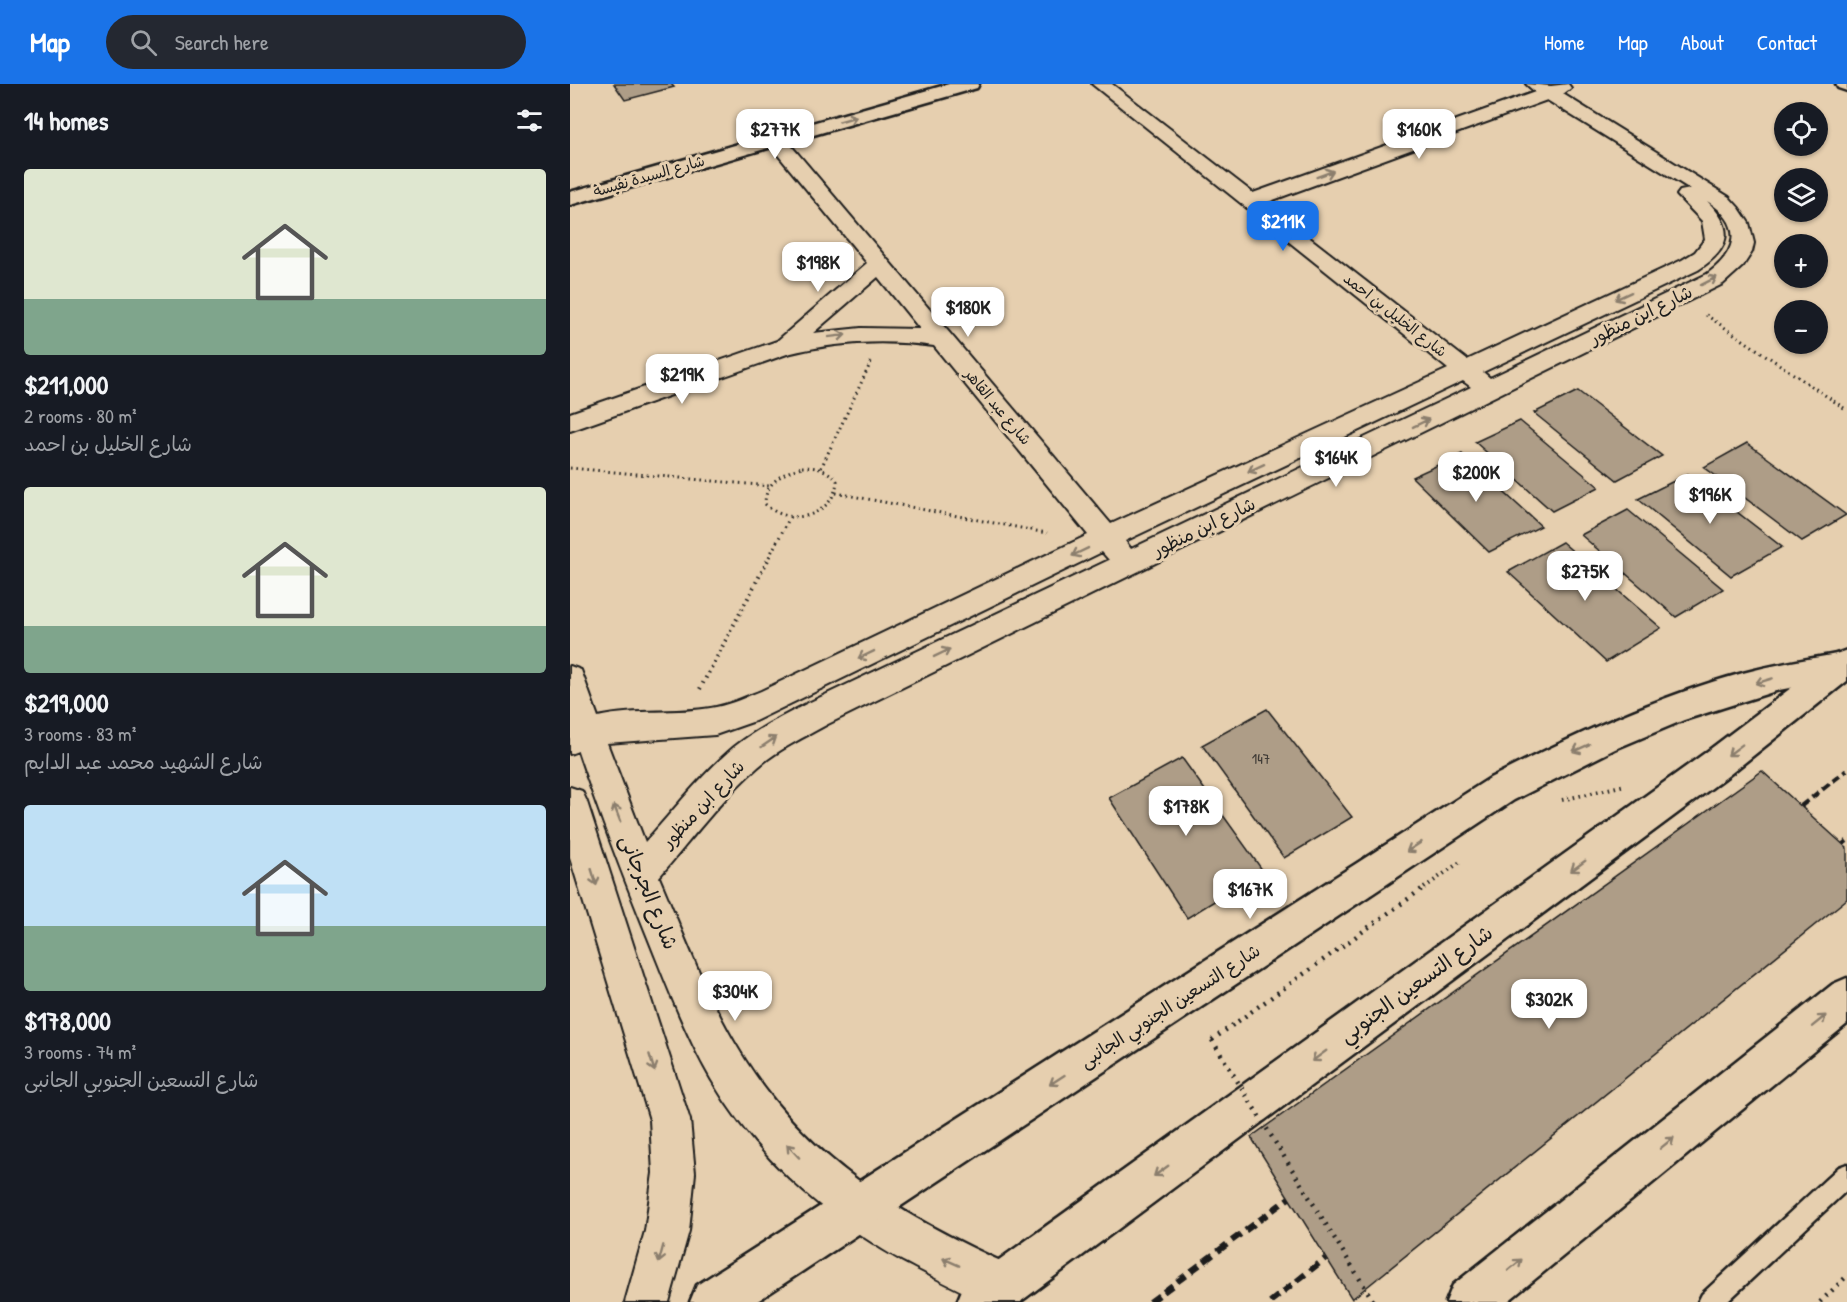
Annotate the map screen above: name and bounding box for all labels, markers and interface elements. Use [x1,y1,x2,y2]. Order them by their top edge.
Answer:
search box [106,15,526,69]
text: Map [30,23,70,61]
icon: search [127,26,160,59]
text: Search here [175,27,269,57]
text: Home [1544,28,1585,57]
text: Map [1618,28,1648,57]
text: About [1681,28,1724,57]
text: Contact [1757,28,1817,57]
map controls [1774,102,1828,354]
button: locate [1774,102,1828,156]
text: 14 homes [24,103,109,138]
icon: filters [513,104,546,137]
pin: $277K [733,109,817,160]
pin: $160K [1377,109,1461,160]
one-way arrow [838,113,857,124]
text: $277K [750,115,800,142]
text: $160K [1397,115,1441,142]
street label: شارع السيدة نفيسة [591,150,707,201]
one-way arrow [1315,168,1334,179]
button: layers [1774,168,1828,222]
pin: $211K [1241,201,1325,252]
text: $211K [1261,207,1305,234]
icon: home [231,208,339,316]
button: + [1774,234,1828,288]
pin: $198K [776,242,860,293]
text: $198K [796,248,840,275]
street label: شارع الخليل بن احمد [1339,268,1451,362]
one-way arrow [1699,275,1717,287]
street label: شارع ابن منظور [1583,279,1696,351]
pin: $180K [926,287,1010,338]
one-way arrow [1614,291,1632,303]
text: $180K [945,293,991,320]
button: − [1774,300,1828,354]
one-way arrow [827,331,847,342]
pin: $219K [640,354,724,405]
text: $219K [660,360,704,387]
street label: شارع عبد القاهر [959,363,1036,449]
text: $211,000 [24,367,108,402]
text: 2 rooms · 80 m² [24,402,137,429]
one-way arrow [1411,416,1429,428]
text: شارع الخليل بن احمد [24,430,192,457]
pin: $164K [1294,437,1378,488]
text: $164K [1314,443,1358,470]
pin: $200K [1434,452,1518,503]
text: $200K [1452,458,1500,485]
one-way arrow [1248,463,1266,475]
pin: $196K [1668,474,1752,525]
text: $196K [1688,480,1732,507]
street label: شارع ابن منظور [1146,491,1259,563]
icon: home [231,526,339,634]
one-way arrow [1071,546,1089,558]
pin: $275K [1543,551,1627,602]
text: $275K [1561,557,1609,584]
one-way arrow [933,647,951,659]
one-way arrow [858,649,876,661]
one-way arrow [1755,676,1774,687]
text: $219,000 [24,685,109,720]
text: 3 rooms · 83 m² [24,720,136,747]
one-way arrow [760,736,776,748]
one-way arrow [1573,743,1591,754]
one-way arrow [1727,744,1743,757]
text: شارع الشهيد محمد عبد الدايم [24,748,263,775]
house number: 147 [1252,748,1270,769]
street label: شارع ابن منظور [654,754,750,855]
pin: $178K [1144,786,1228,837]
text: $178K [1163,792,1209,819]
one-way arrow [611,804,622,823]
street label: شارع الجرجانى [612,830,686,954]
one-way arrow [1406,841,1423,853]
icon: home [231,844,339,952]
one-way arrow [1570,860,1586,872]
one-way arrow [589,867,600,886]
pin: $167K [1208,869,1292,920]
text: $167K [1227,875,1273,902]
street label: شارع التسعين الجنوبي [1333,918,1502,1053]
street label: شارع التسعين الجنوبي الجانبى [1074,938,1267,1077]
pin: $304K [693,971,777,1022]
text: $304K [712,977,758,1004]
pin: $302K [1507,979,1591,1030]
text: $302K [1525,985,1573,1012]
text: $178,000 [24,1003,111,1038]
one-way arrow [1811,1014,1827,1027]
text: 3 rooms · 74 m² [24,1038,136,1065]
one-way arrow [1311,1049,1327,1062]
one-way arrow [647,1053,658,1072]
text: شارع التسعين الجنوبي الجانبى [24,1066,258,1093]
one-way arrow [1049,1074,1066,1086]
one-way arrow [1659,1137,1675,1150]
one-way arrow [786,1143,800,1158]
one-way arrow [1154,1165,1170,1177]
one-way arrow [655,1245,666,1264]
one-way arrow [943,1256,961,1267]
one-way arrow [1507,1259,1523,1272]

